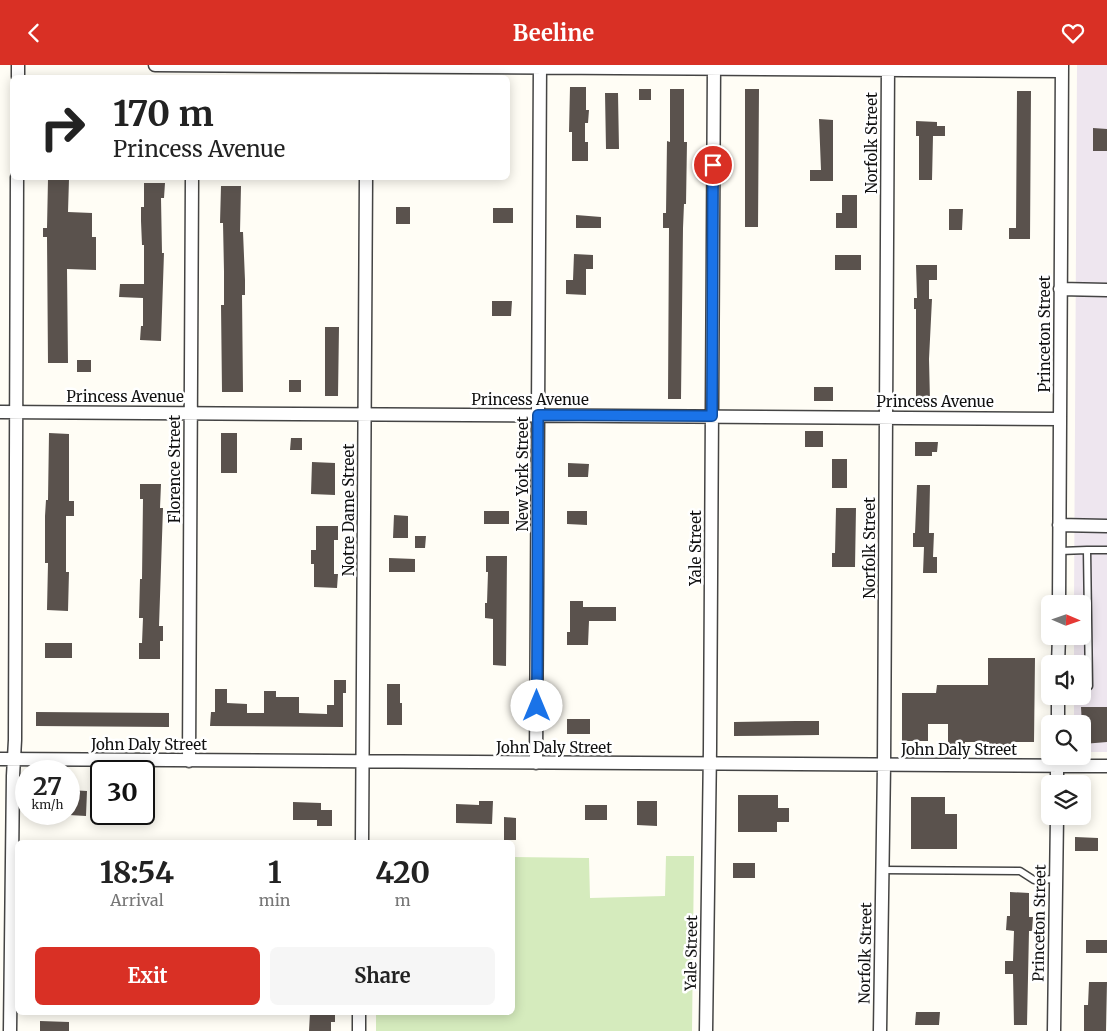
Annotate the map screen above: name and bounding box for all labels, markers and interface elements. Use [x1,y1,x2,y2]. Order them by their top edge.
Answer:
icon: back [20,19,48,47]
text: Beeline [513,19,594,47]
icon: heart [1059,19,1087,47]
text: 170 m [113,92,214,136]
street label: Norfolk Street [862,92,881,194]
icon: right [30,95,95,160]
text: Princess Avenue [113,135,285,163]
pin [692,144,734,186]
icon: arrive [699,151,727,179]
street label: Princeton Street [1035,275,1054,393]
street label: Princess Avenue [66,387,184,406]
street label: Princess Avenue [471,390,589,409]
street label: Princess Avenue [876,392,994,411]
street label: Florence Street [165,415,184,523]
street label: New York Street [513,416,532,532]
street label: Notre Dame Street [339,444,358,576]
street label: Norfolk Street [860,497,879,599]
street label: Yale Street [686,510,705,587]
north arrow [1041,595,1091,645]
map controls [1041,595,1091,825]
button: sound [1041,655,1091,705]
position arrow [510,679,562,731]
button: search [1041,715,1091,765]
street label: John Daly Street [90,735,207,754]
street label: John Daly Street [495,738,612,757]
street label: John Daly Street [900,740,1017,759]
speed limit sign: 30 [90,760,155,825]
text: 27 [33,770,62,802]
button: layers [1041,775,1091,825]
text: km/h [32,797,63,812]
text: 18:54 [100,853,174,891]
text: 1 [268,853,282,891]
text: 420 [375,853,430,891]
street label: Princeton Street [1028,864,1050,982]
text: Arrival [110,890,164,910]
text: min [259,890,290,910]
text: m [395,890,411,910]
street label: Norfolk Street [855,902,875,1004]
street label: Yale Street [681,915,701,992]
button: Exit [35,947,260,1005]
button: Share [270,947,495,1005]

